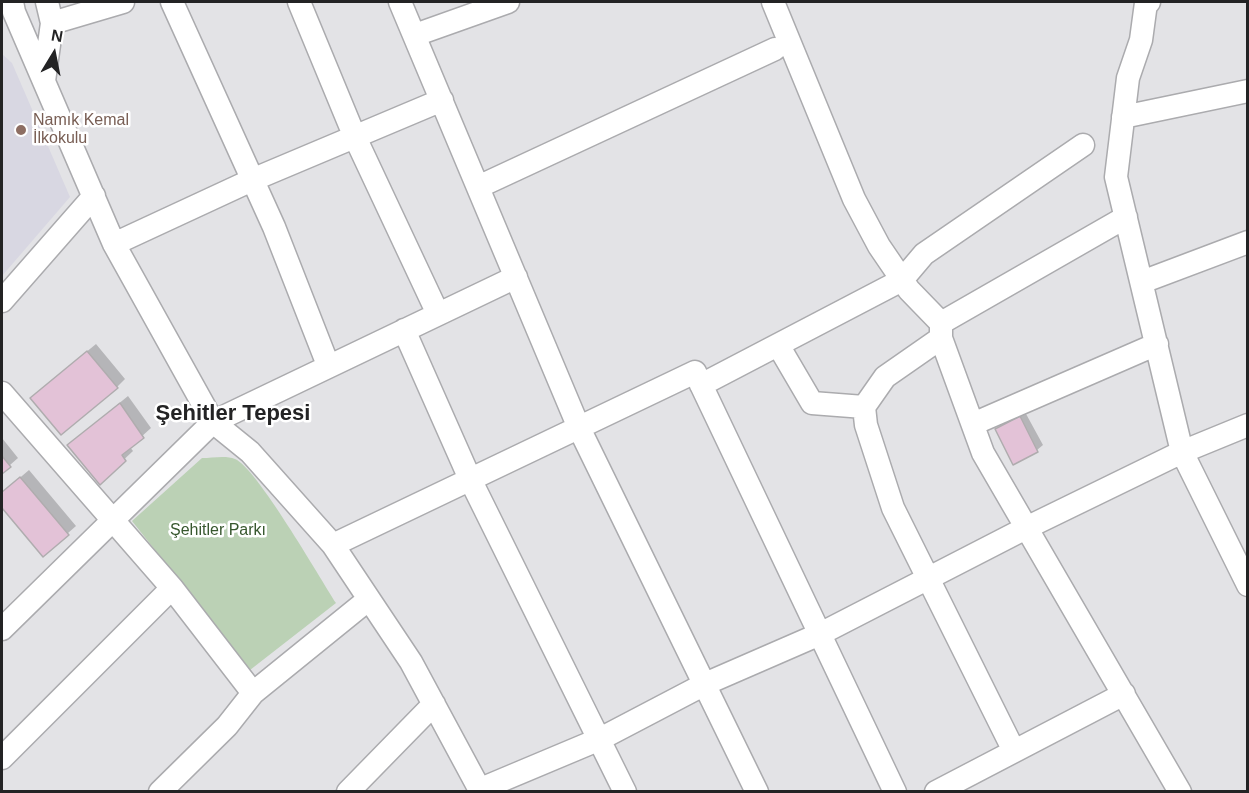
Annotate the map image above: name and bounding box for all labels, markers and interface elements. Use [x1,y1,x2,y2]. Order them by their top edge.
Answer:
north arrow [24,24,84,84]
text: N [50,26,64,45]
place label: Namık Kemal İlkokulu [33,111,129,149]
marker: Namık Kemal İlkokulu [14,123,28,137]
district label: Şehitler Tepesi [156,401,310,427]
park label: Şehitler Parkı [170,521,266,541]

